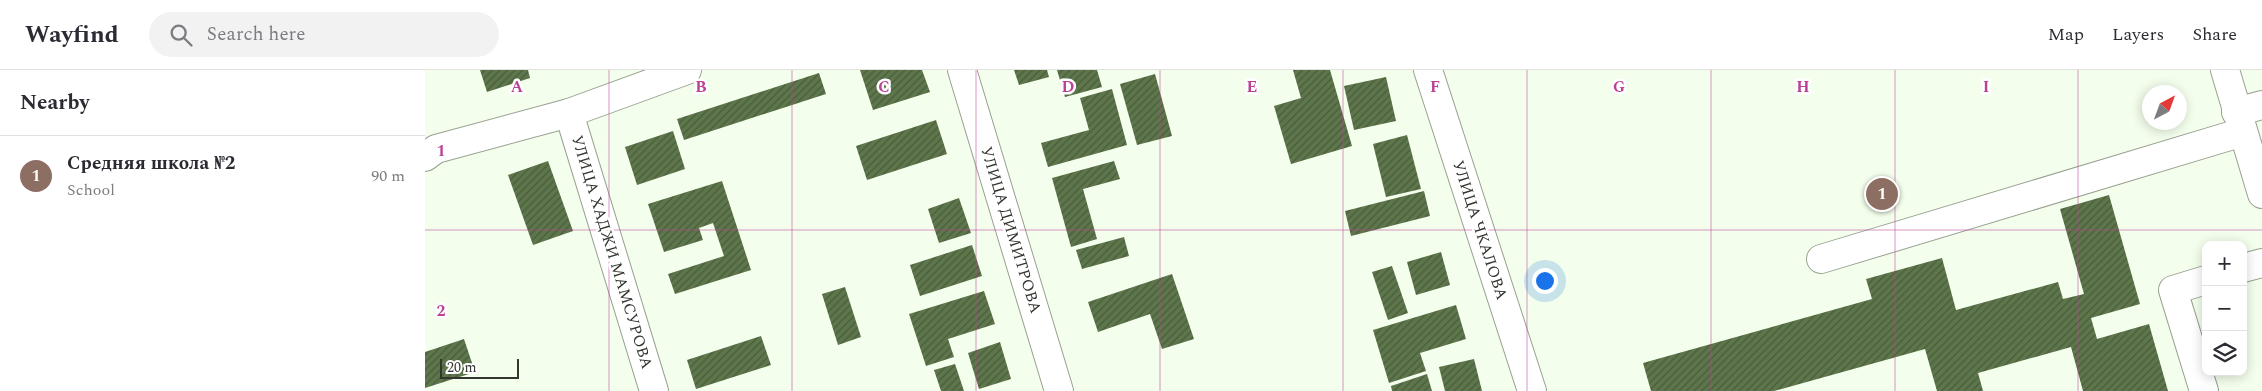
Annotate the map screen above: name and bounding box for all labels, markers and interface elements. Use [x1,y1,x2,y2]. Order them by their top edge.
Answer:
search box [149,12,499,57]
text: Wayfind [25,17,119,53]
text: Search here [207,20,305,49]
icon: search [167,21,195,49]
text: Map [2048,21,2084,48]
text: Layers [2112,21,2164,48]
text: Share [2192,21,2237,48]
text: A [511,75,524,99]
text: B [695,75,707,99]
text: C [878,75,890,99]
text: D [1062,75,1075,99]
text: E [1247,75,1257,99]
text: F [1430,75,1440,99]
text: G [1613,75,1625,99]
text: H [1796,75,1810,99]
text: I [1983,75,1989,99]
north arrow [2142,85,2187,130]
text: Nearby [20,87,90,119]
street label: УЛИЦА ХАДЖИ МАМСУРОВА [565,132,659,372]
text: 1 [437,139,445,163]
street label: УЛИЦА ДИМИТРОВА [974,144,1048,316]
text: Средняя школа №2 [67,149,235,178]
street label: УЛИЦА ЧКАЛОВА [1446,157,1514,303]
text: 1 [32,164,40,188]
text: 90 m [371,164,405,188]
pin: 1 [1866,175,1898,213]
text: School [67,178,115,202]
map controls [2202,241,2247,376]
button: + [2202,241,2247,286]
your location [1532,268,1558,294]
button: − [2202,286,2247,331]
text: 2 [437,299,446,323]
button: layers [2202,331,2247,376]
scale bar [440,356,519,379]
text: 20 m [447,357,477,378]

